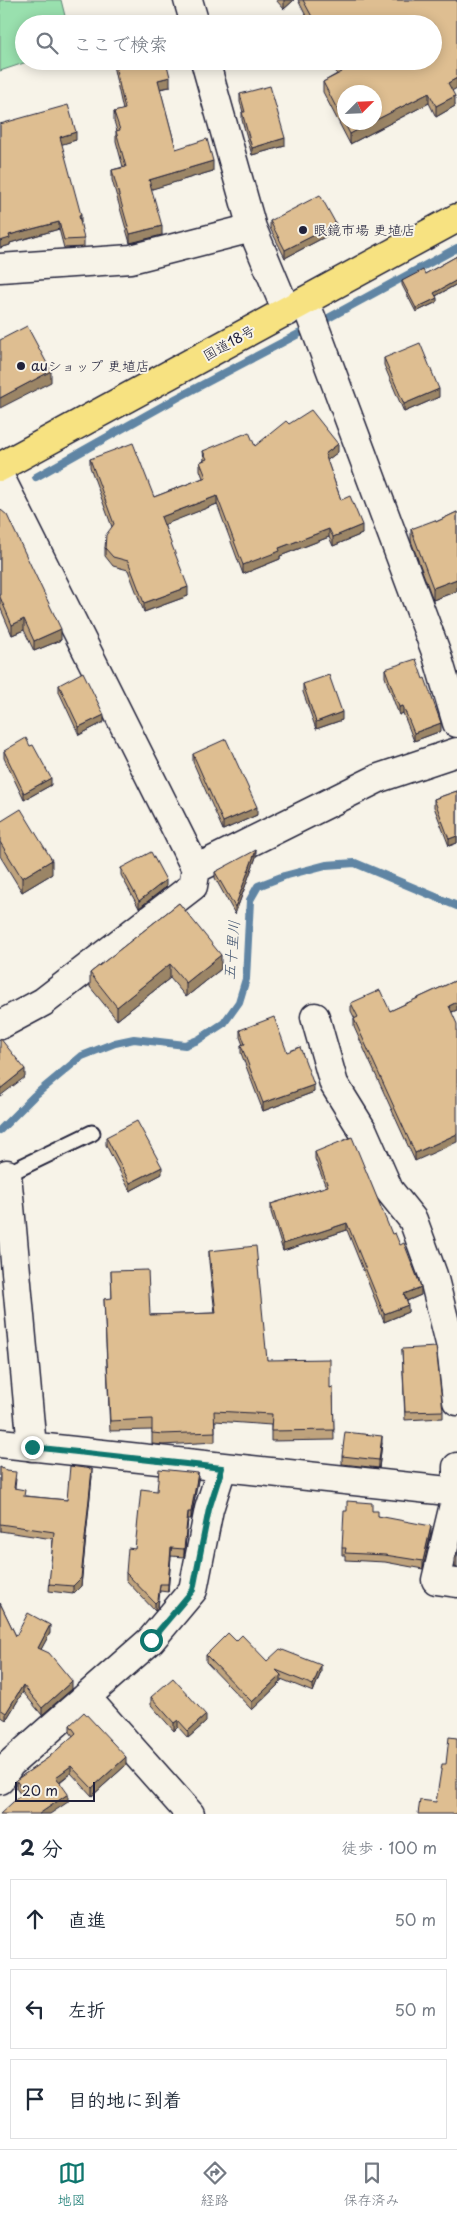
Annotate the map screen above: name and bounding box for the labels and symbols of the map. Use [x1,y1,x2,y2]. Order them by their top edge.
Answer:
north arrow [337,85,382,130]
place label: 眼鏡市場 更埴店 [313,219,416,240]
marker: 眼鏡市場 更埴店 [297,224,309,236]
street label: 国道18号 [199,320,259,366]
place label: auショップ 更埴店 [31,355,150,376]
marker: auショップ 更埴店 [15,360,27,372]
water label: 五十里川 [216,919,245,981]
route end [21,1436,44,1459]
route start [140,1629,163,1652]
scale bar [15,1779,95,1802]

